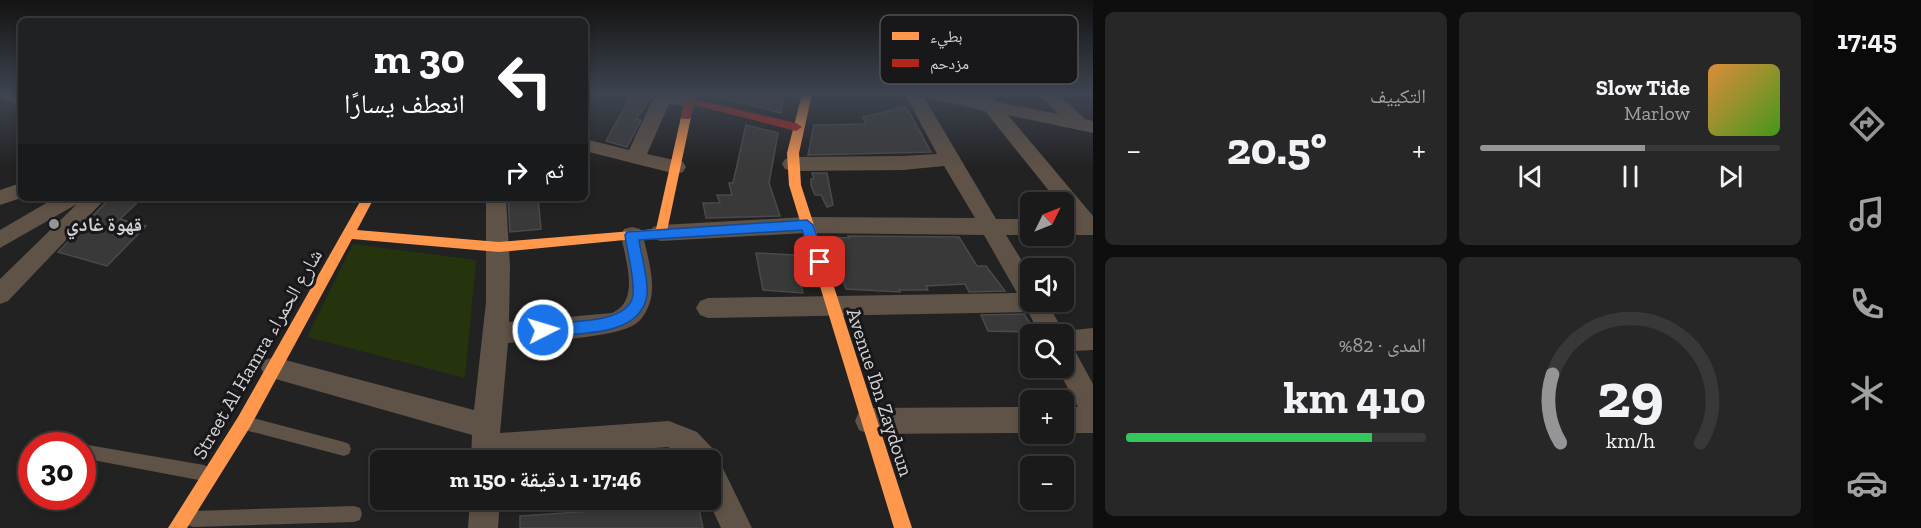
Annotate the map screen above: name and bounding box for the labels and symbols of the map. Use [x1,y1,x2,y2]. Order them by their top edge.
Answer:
legend [880,15,1078,84]
text: بطيء [930,27,962,49]
text: مزدحم [930,54,969,74]
north arrow [1020,192,1074,246]
place label: قهوة غادي [66,212,142,240]
marker: قهوة غادي [47,217,61,231]
pin [794,236,845,287]
street label: Street Al Hamra شارع الحمراء [187,245,328,464]
position arrow [511,298,575,362]
street label: Avenue Ibn Zaydoun [841,305,919,480]
speed limit sign: 30 [18,432,96,510]

